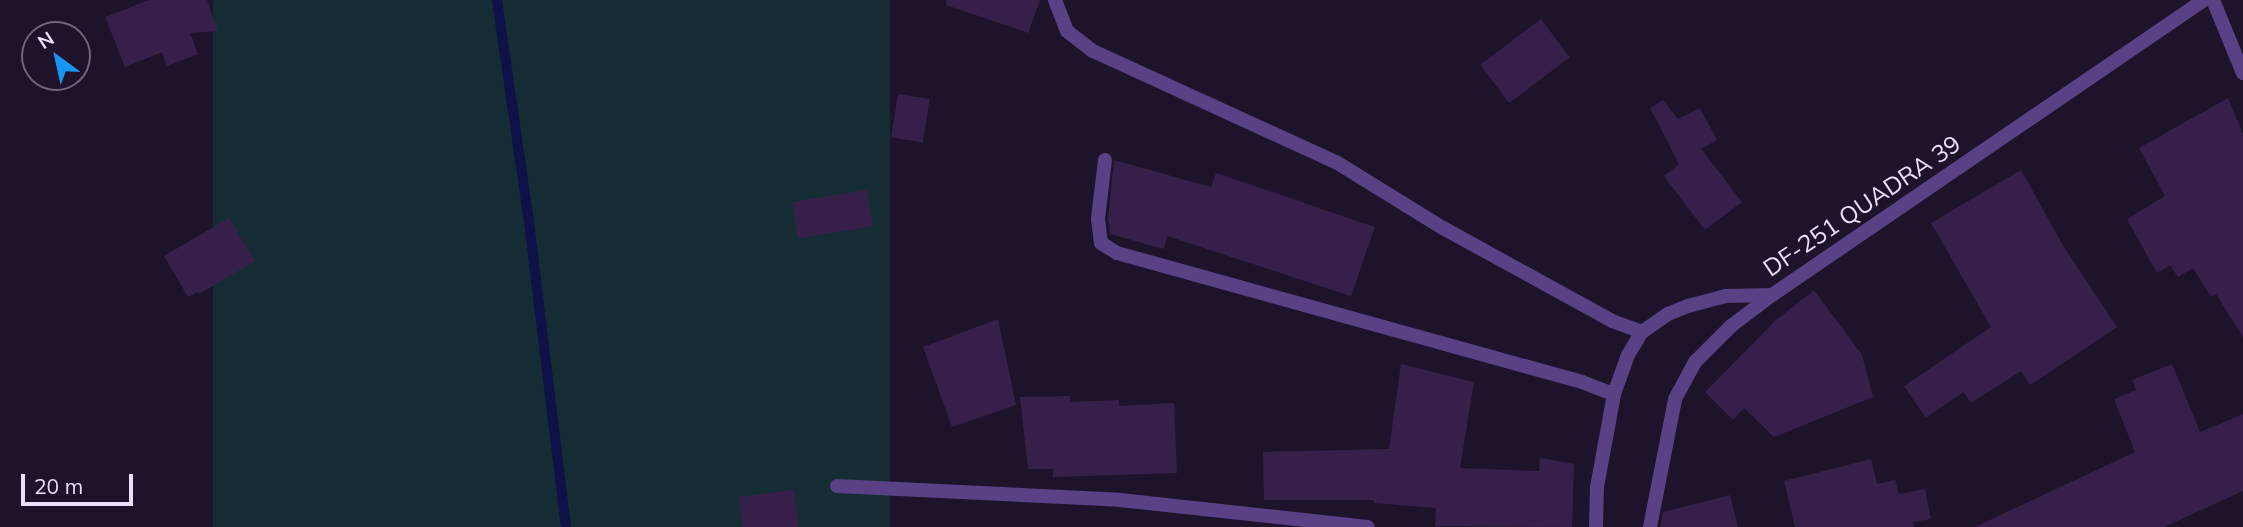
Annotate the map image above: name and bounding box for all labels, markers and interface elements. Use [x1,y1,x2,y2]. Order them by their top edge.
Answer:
north arrow [21,21,91,91]
text: N [33,26,58,54]
street label: DF-251 QUADRA 39 [1758,129,1966,283]
scale bar [24,461,136,505]
text: 20 m [34,473,83,499]

